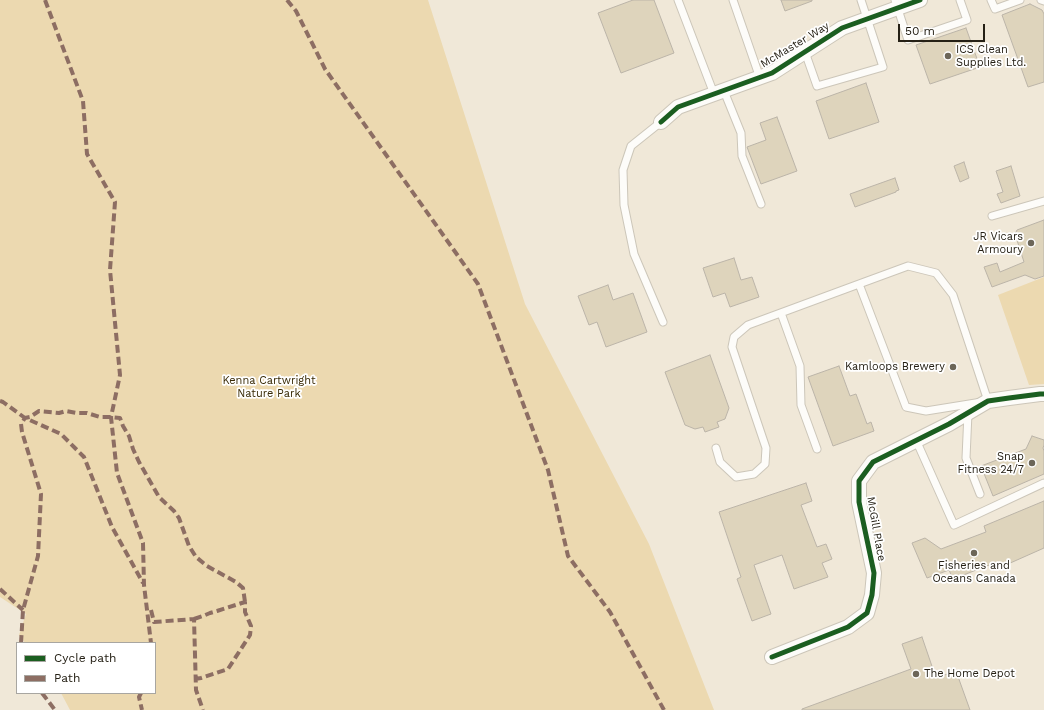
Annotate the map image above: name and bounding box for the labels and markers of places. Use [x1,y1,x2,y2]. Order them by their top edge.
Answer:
place label: ICS Clean Supplies Ltd. [956,43,1026,69]
marker: ICS Clean Supplies Ltd. [943,51,953,61]
place label: JR Vicars Armoury [973,230,1023,256]
marker: JR Vicars Armoury [1026,238,1036,248]
place label: Kamloops Brewery [845,360,945,374]
marker: Kamloops Brewery [948,362,958,372]
place label: Snap Fitness 24/7 [957,450,1024,476]
marker: Snap Fitness 24/7 [1027,458,1037,468]
marker: Fisheries and Oceans Canada [969,548,979,558]
place label: Fisheries and Oceans Canada [932,559,1016,585]
place label: The Home Depot [924,667,1015,681]
marker: The Home Depot [911,669,921,679]

